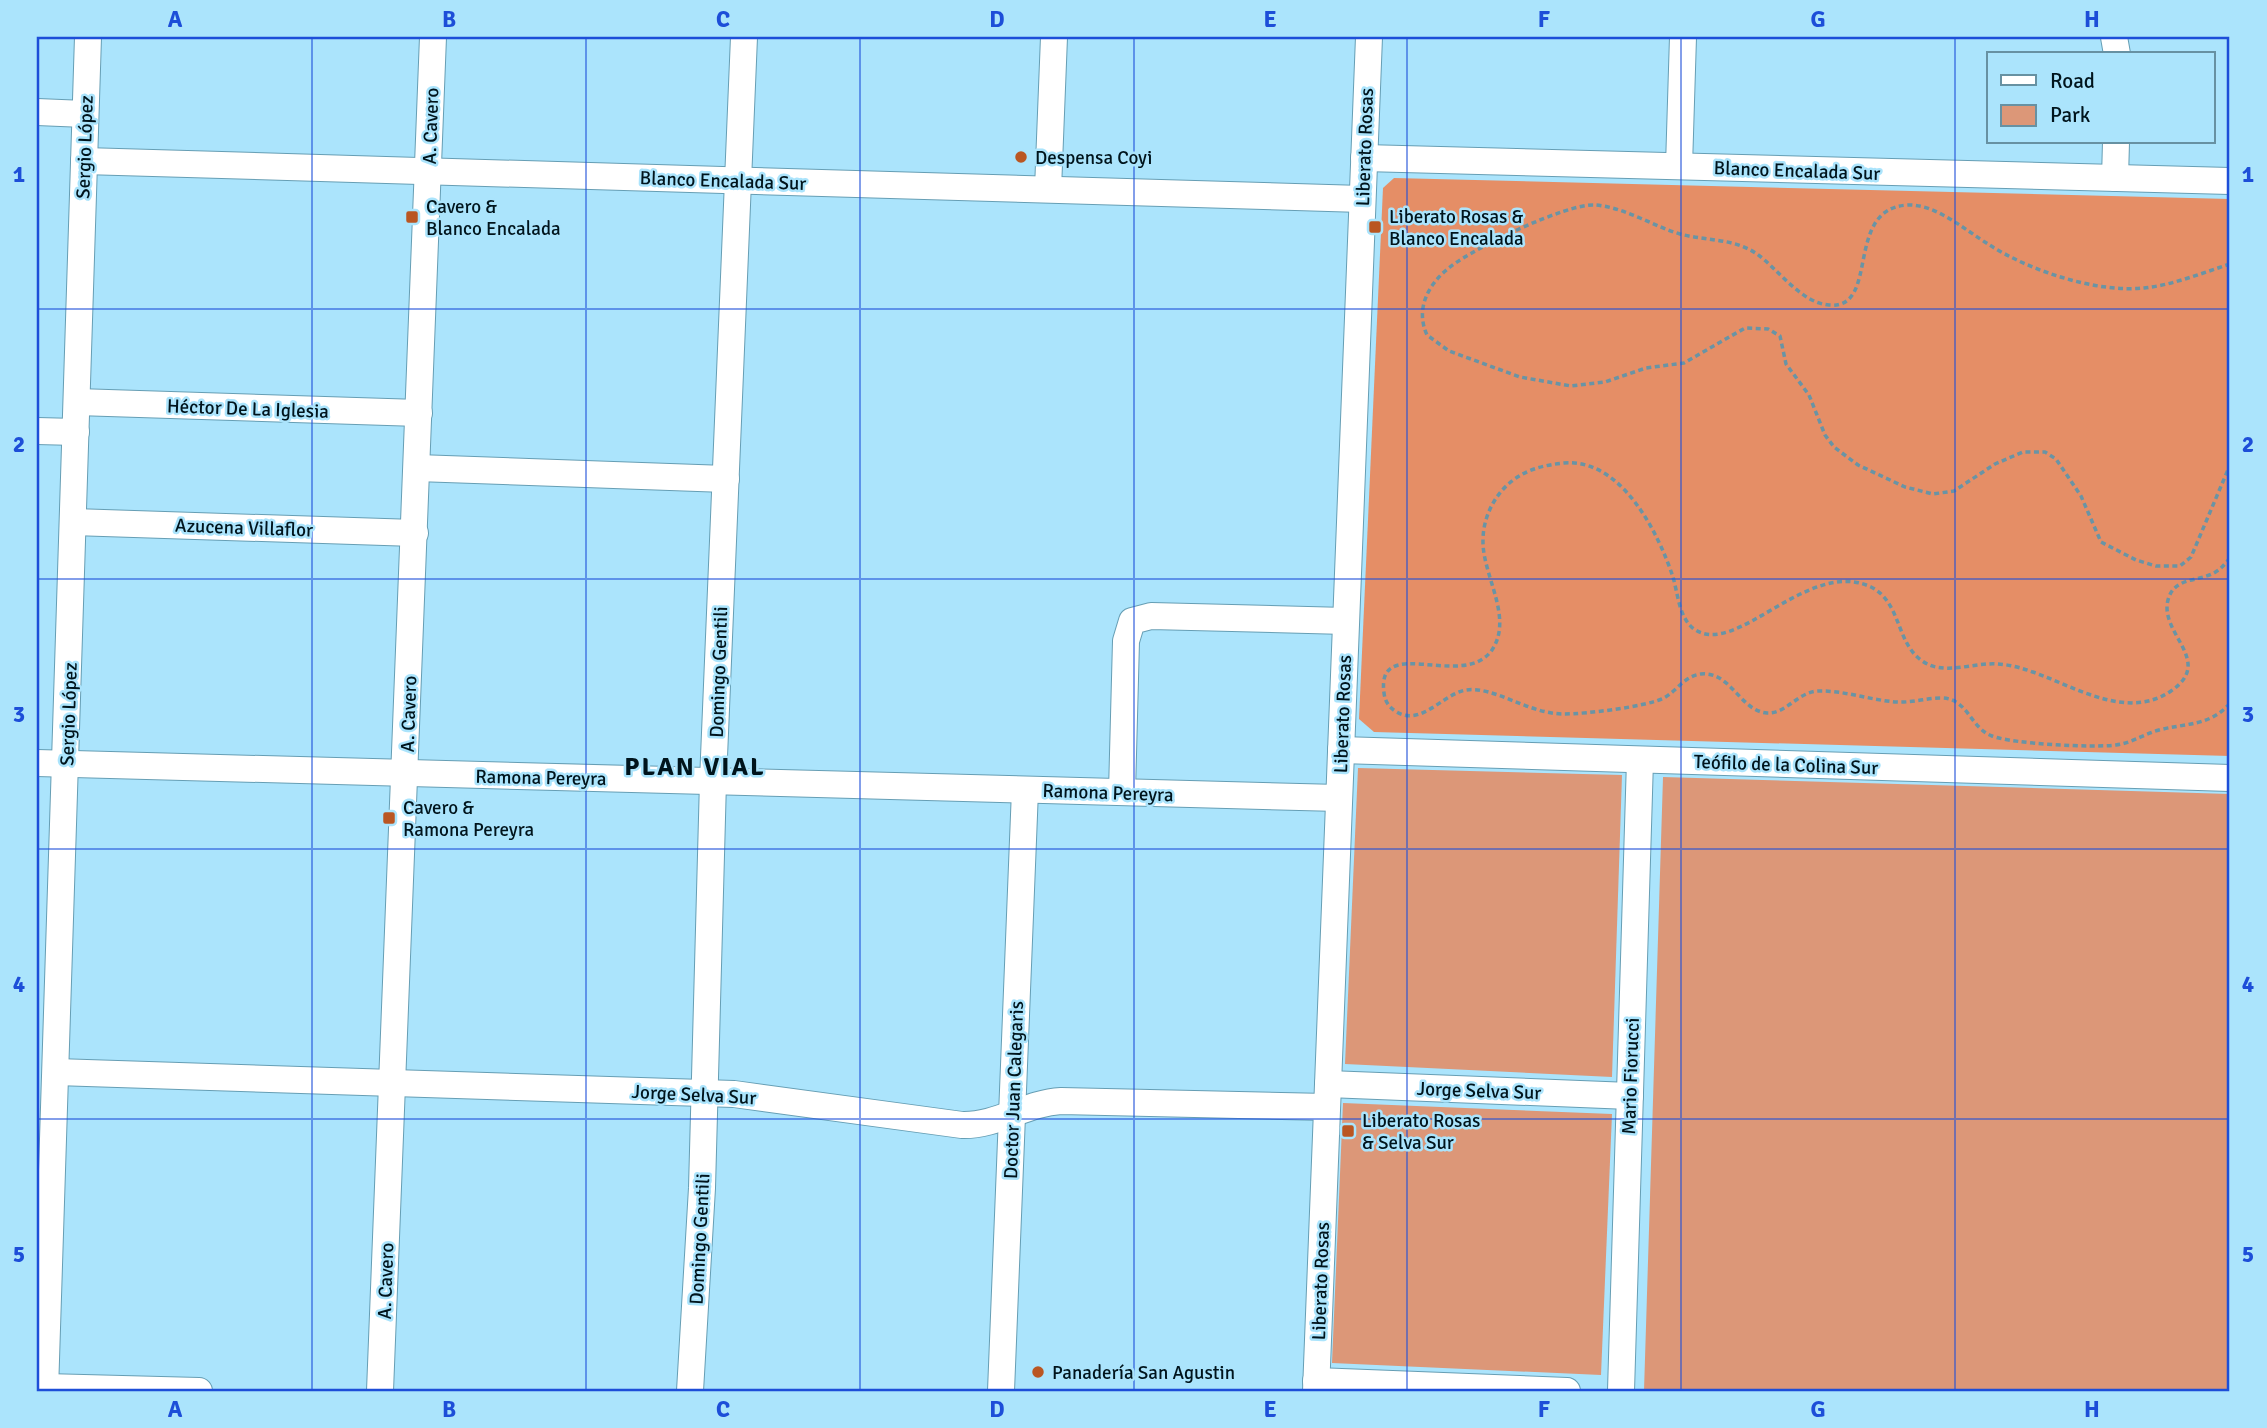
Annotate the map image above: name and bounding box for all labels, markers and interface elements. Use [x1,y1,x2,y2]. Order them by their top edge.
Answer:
text: A [168,5,183,34]
text: B [442,5,456,34]
text: C [716,5,730,34]
text: D [989,5,1005,34]
text: E [1263,5,1277,34]
text: F [1538,5,1550,34]
text: G [1810,5,1826,34]
text: H [2084,5,2100,34]
legend [1987,52,2214,144]
text: Road [2050,68,2095,94]
street label: A. Cavero [418,87,444,165]
street label: Liberato Rosas [1351,87,1379,207]
street label: Sergio López [71,95,99,199]
text: Park [2050,102,2091,128]
place label: Despensa Coyi [1035,146,1152,170]
marker: Despensa Coyi [1013,149,1029,165]
street label: Blanco Encalada Sur [1713,156,1881,186]
text: 1 [13,160,25,189]
text: 1 [2242,160,2254,189]
street label: Blanco Encalada Sur [639,166,807,196]
place label: Cavero & Blanco Encalada [426,195,561,241]
place label: Liberato Rosas & Blanco Encalada [1389,205,1524,251]
marker: Cavero & Blanco Encalada [404,209,420,225]
marker: Liberato Rosas & Blanco Encalada [1367,219,1383,235]
street label: Héctor De La Iglesia [167,394,329,424]
text: 2 [13,430,25,459]
text: 2 [2242,430,2254,459]
street label: Azucena Villaflor [175,514,313,542]
street label: Domingo Gentili [705,606,733,738]
street label: Liberato Rosas [1329,654,1357,774]
street label: Sergio López [55,662,83,766]
street label: A. Cavero [396,675,422,753]
text: 3 [13,700,25,729]
text: 3 [2242,700,2254,729]
street label: Teófilo de la Colina Sur [1693,750,1879,780]
district label: PLAN VIAL [624,751,766,783]
street label: Ramona Pereyra [475,765,607,791]
street label: Ramona Pereyra [1042,779,1174,807]
place label: Cavero & Ramona Pereyra [403,796,534,842]
marker: Cavero & Ramona Pereyra [381,810,397,826]
text: 4 [13,970,25,999]
text: 4 [2242,970,2254,999]
street label: Doctor Juan Calegaris [999,1001,1029,1179]
street label: Mario Fiorucci [1617,1017,1645,1135]
street label: Jorge Selva Sur [1416,1077,1542,1105]
street label: Jorge Selva Sur [631,1080,757,1110]
place label: Liberato Rosas & Selva Sur [1362,1109,1480,1155]
marker: Liberato Rosas & Selva Sur [1340,1123,1356,1139]
street label: Domingo Gentili [685,1173,715,1305]
street label: Liberato Rosas [1307,1221,1335,1341]
text: 5 [13,1240,25,1269]
text: 5 [2242,1240,2254,1269]
street label: A. Cavero [373,1242,399,1320]
place label: Panadería San Agustin [1052,1361,1235,1385]
marker: Panadería San Agustin [1030,1364,1046,1380]
text: A [168,1395,183,1424]
text: B [442,1395,456,1424]
text: C [716,1395,730,1424]
text: D [989,1395,1005,1424]
text: E [1263,1395,1277,1424]
text: F [1538,1395,1550,1424]
text: G [1810,1395,1826,1424]
text: H [2084,1395,2100,1424]

